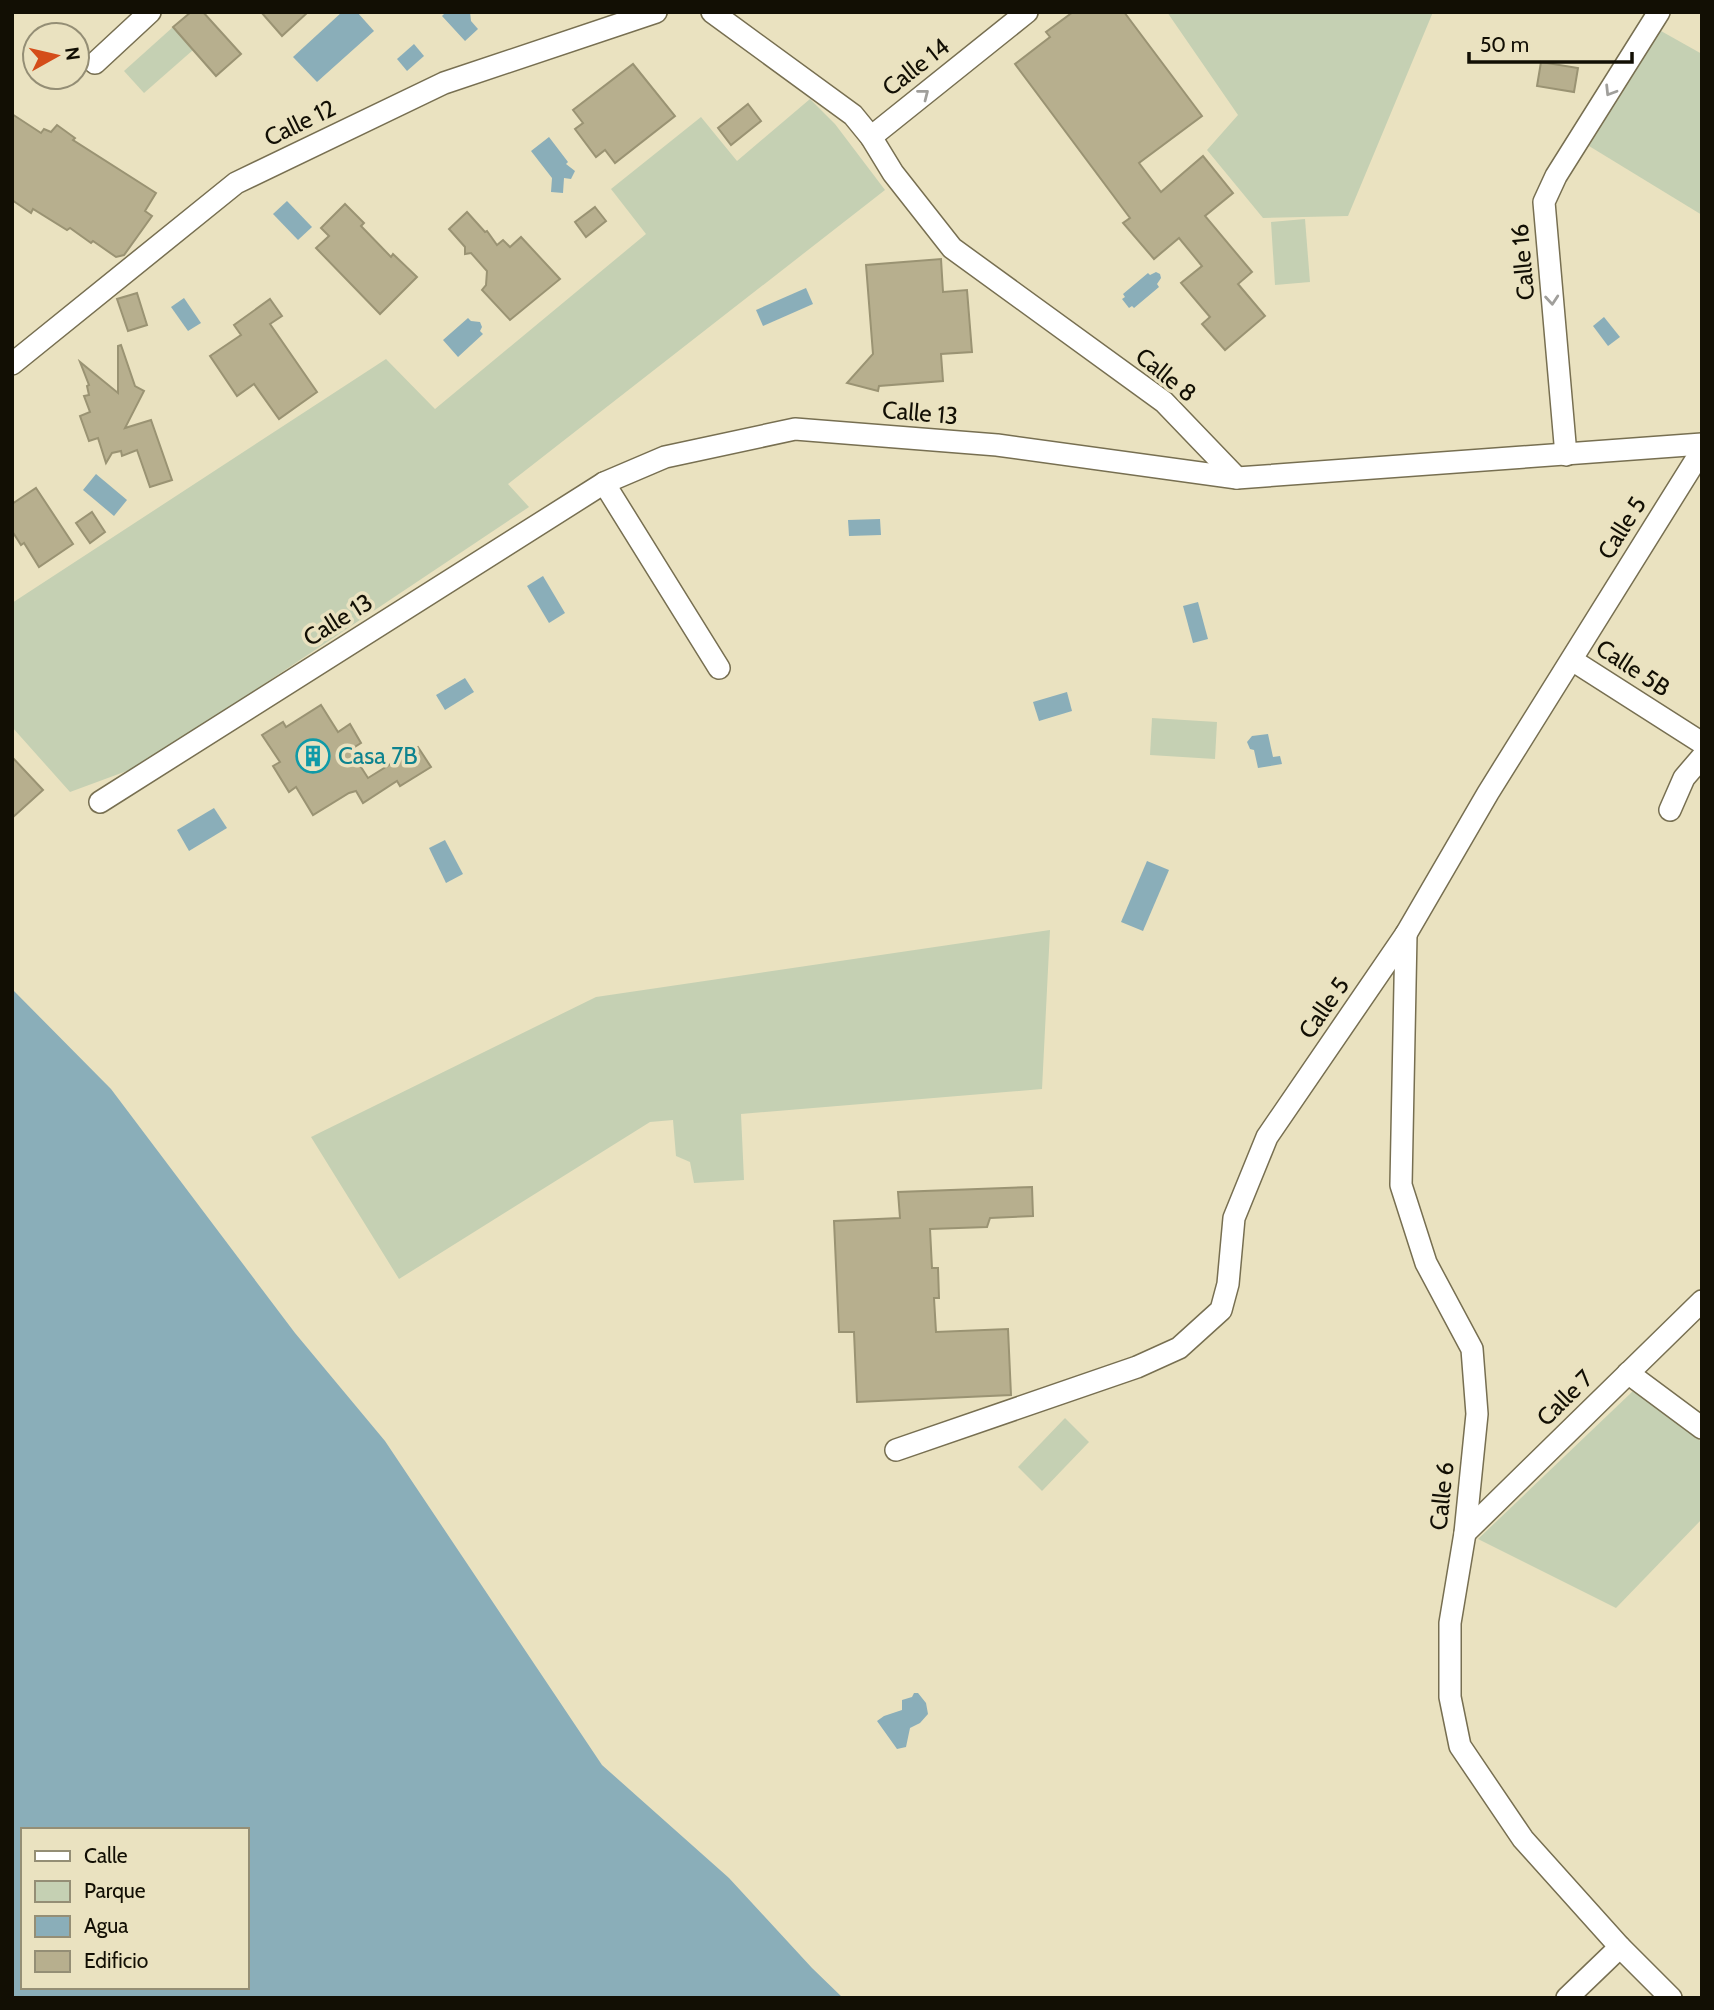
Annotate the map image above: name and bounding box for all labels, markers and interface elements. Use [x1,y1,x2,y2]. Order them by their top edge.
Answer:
north arrow [21,21,91,91]
scale bar [1469,21,1632,65]
street label: Calle 14 [876,31,955,102]
text: 50 m [1480,32,1529,57]
text: N [60,45,85,62]
one-way arrow [1605,83,1618,96]
one-way arrow [917,90,929,103]
street label: Calle 12 [259,93,340,152]
street label: Calle 16 [1505,223,1540,301]
one-way arrow [1544,295,1559,306]
street label: Calle 8 [1130,341,1203,408]
street label: Calle 13 [881,395,959,430]
street label: Calle 5 [1591,491,1652,564]
street label: Calle 13 [298,587,378,652]
street label: Calle 5B [1591,633,1676,702]
building icon: Casa 7B [294,737,332,775]
place label: Casa 7B [338,741,418,770]
street label: Calle 5 [1292,971,1355,1044]
street label: Calle 7 [1531,1364,1599,1432]
street label: Calle 6 [1423,1460,1460,1532]
legend [21,1828,248,1989]
text: Calle [84,1843,128,1868]
text: Parque [84,1878,146,1903]
text: Agua [84,1913,128,1938]
text: Edificio [84,1948,148,1973]

